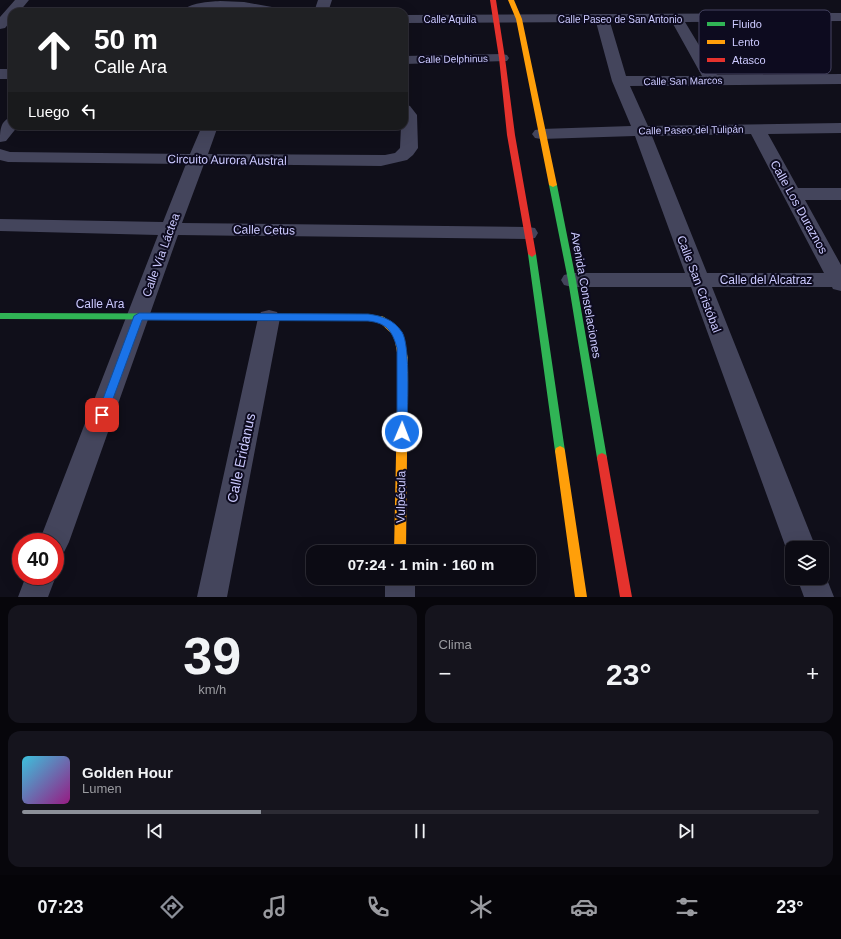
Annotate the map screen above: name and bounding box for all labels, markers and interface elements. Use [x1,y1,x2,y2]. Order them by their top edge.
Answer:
legend [699,10,831,74]
street label: Calle Aquila [424,14,477,25]
street label: Calle Paseo de San Antonio [558,14,683,25]
text: Fluido [732,18,762,30]
icon: ahead [28,24,80,76]
text: 50 m [94,24,158,55]
text: Lento [732,36,760,48]
street label: Calle Delphinus [418,53,488,65]
text: Atasco [732,54,766,66]
text: Calle Ara [94,57,167,77]
street label: Calle San Marcos [643,75,723,87]
icon: left [78,100,100,122]
text: Luego [28,103,70,120]
street label: Calle Paseo del Tulipán [638,124,744,136]
street label: Circuito Aurora Austral [167,152,287,168]
street label: Calle Los Duraznos [767,158,831,256]
street label: Calle Vía Láctea [139,211,183,299]
street label: Calle Cetus [233,222,295,238]
street label: Avenida Constelaciones [568,230,604,360]
street label: Calle San Cristóbal [674,234,724,334]
street label: Calle del Alcatraz [720,273,812,287]
street label: Calle Ara [76,297,125,311]
pin [85,398,119,432]
icon: arrive [91,404,113,426]
position arrow [381,411,423,453]
street label: Calle Eridanus [224,412,258,504]
street label: Vulpécula [394,470,408,523]
speed limit sign: 40 [12,533,64,585]
map controls [785,541,829,585]
button: layers [785,541,829,585]
text: 07:24 · 1 min · 160 m [348,556,494,573]
text: 39 [183,627,241,685]
text: Clima [439,637,472,652]
text: 23° [606,658,651,691]
text: − [439,661,451,686]
text: + [806,661,819,686]
text: km/h [198,682,226,697]
text: Golden Hour [82,764,173,781]
text: Lumen [82,781,122,796]
icon: previous [144,820,166,842]
icon: pause [409,820,431,842]
icon: next [675,820,697,842]
icon: directions [158,893,186,921]
icon: music [261,893,289,921]
icon: phone [364,893,392,921]
icon: climate [467,893,495,921]
icon: car [570,893,598,921]
icon: filters [673,893,701,921]
text: 07:23 [37,897,84,917]
text: 23° [776,897,803,917]

